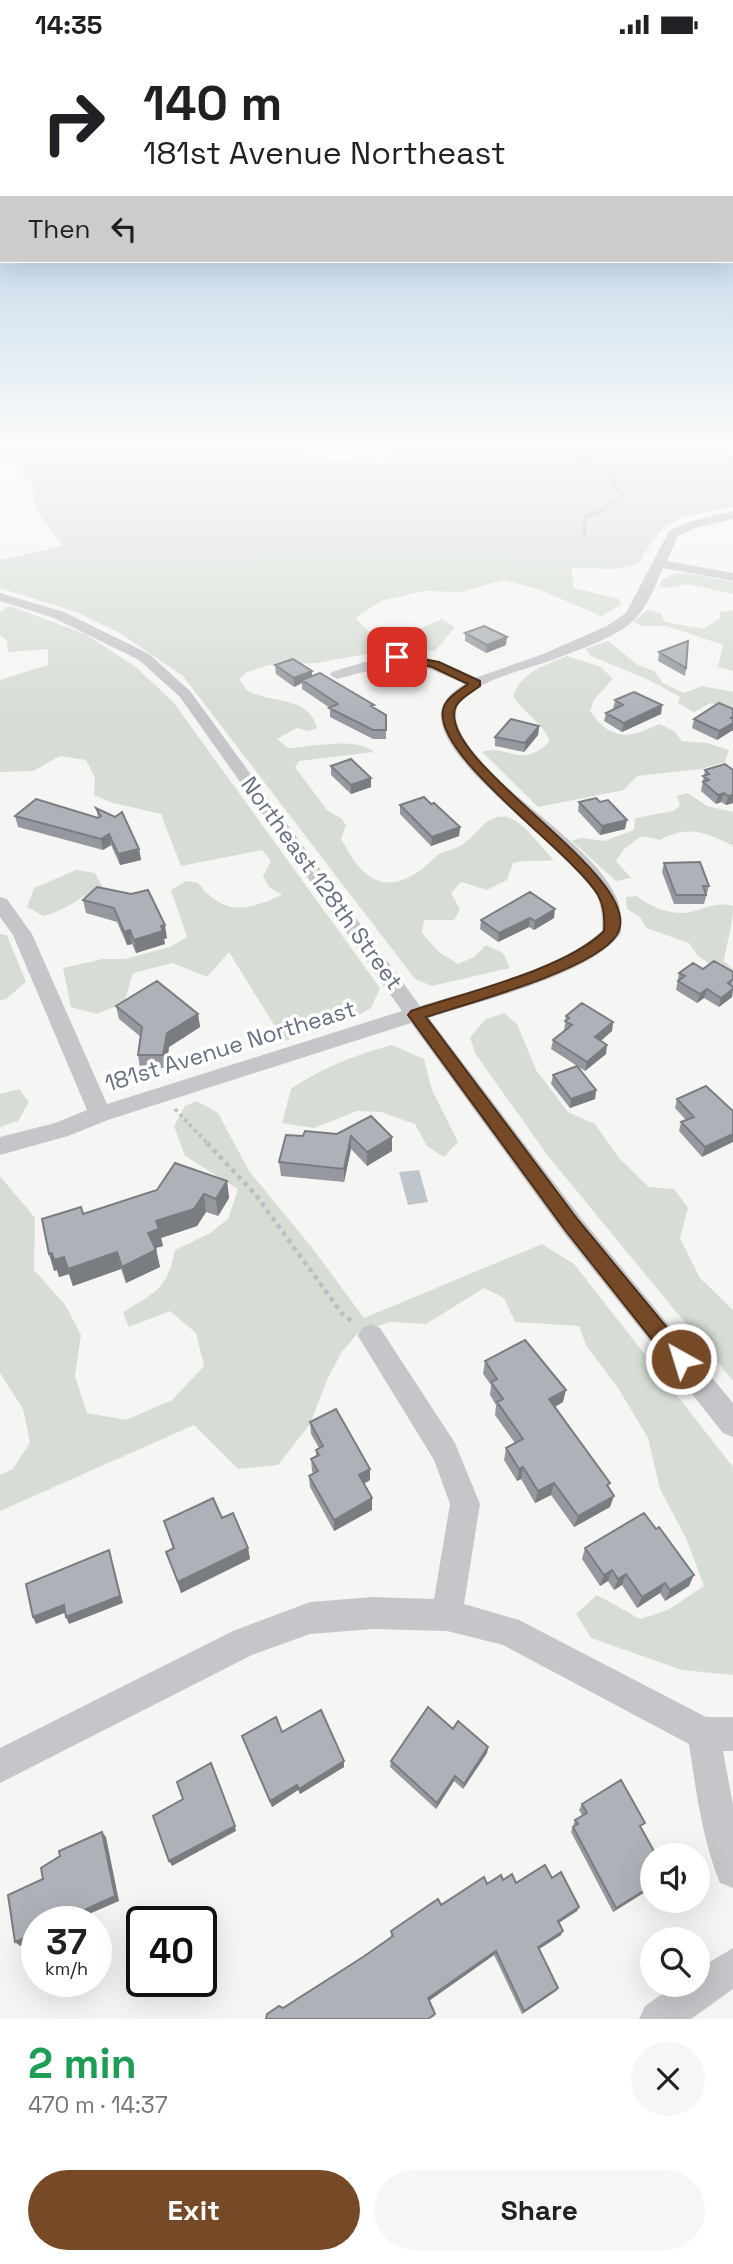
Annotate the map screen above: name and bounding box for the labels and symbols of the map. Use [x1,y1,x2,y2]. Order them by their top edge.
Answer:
pin [367,627,427,687]
street label: Northeast 128th Street [234,770,410,996]
street label: 181st Avenue Northeast [101,994,359,1098]
position arrow [644,1322,718,1396]
speed limit sign: 40 [126,1906,217,1997]

